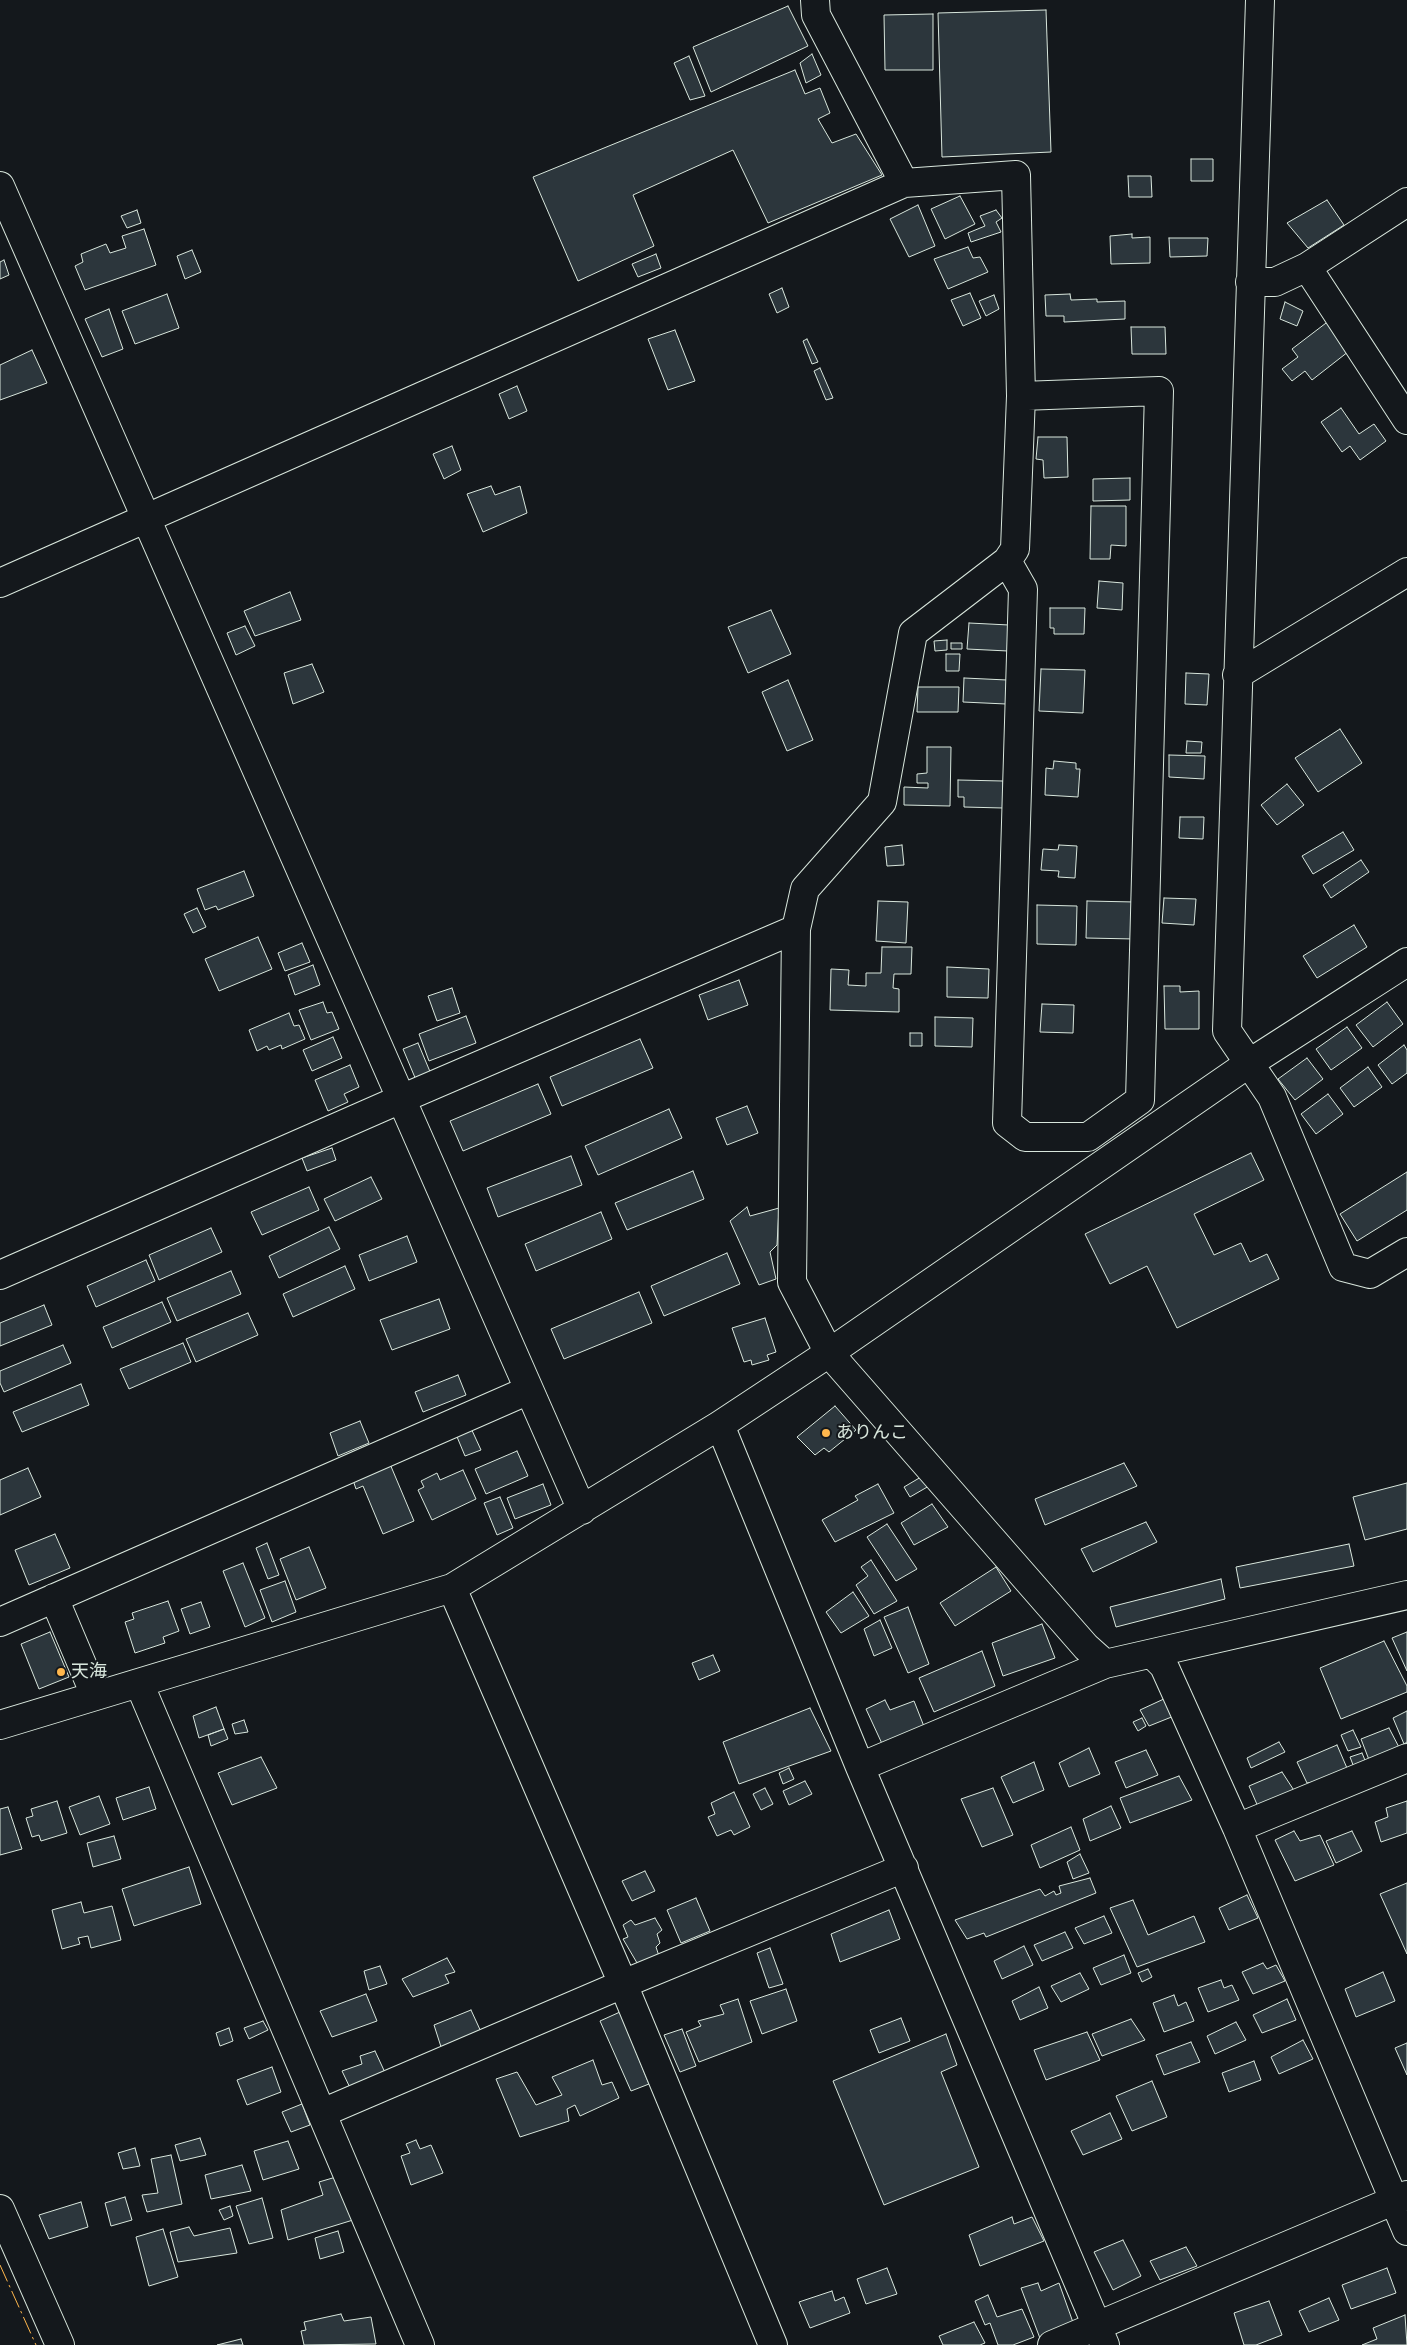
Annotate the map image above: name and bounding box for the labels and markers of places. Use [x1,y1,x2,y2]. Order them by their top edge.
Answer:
place label: ありんこ [836,1422,908,1444]
marker: ありんこ [820,1427,832,1439]
place label: 天海 [71,1661,107,1683]
marker: 天海 [55,1666,67,1678]

